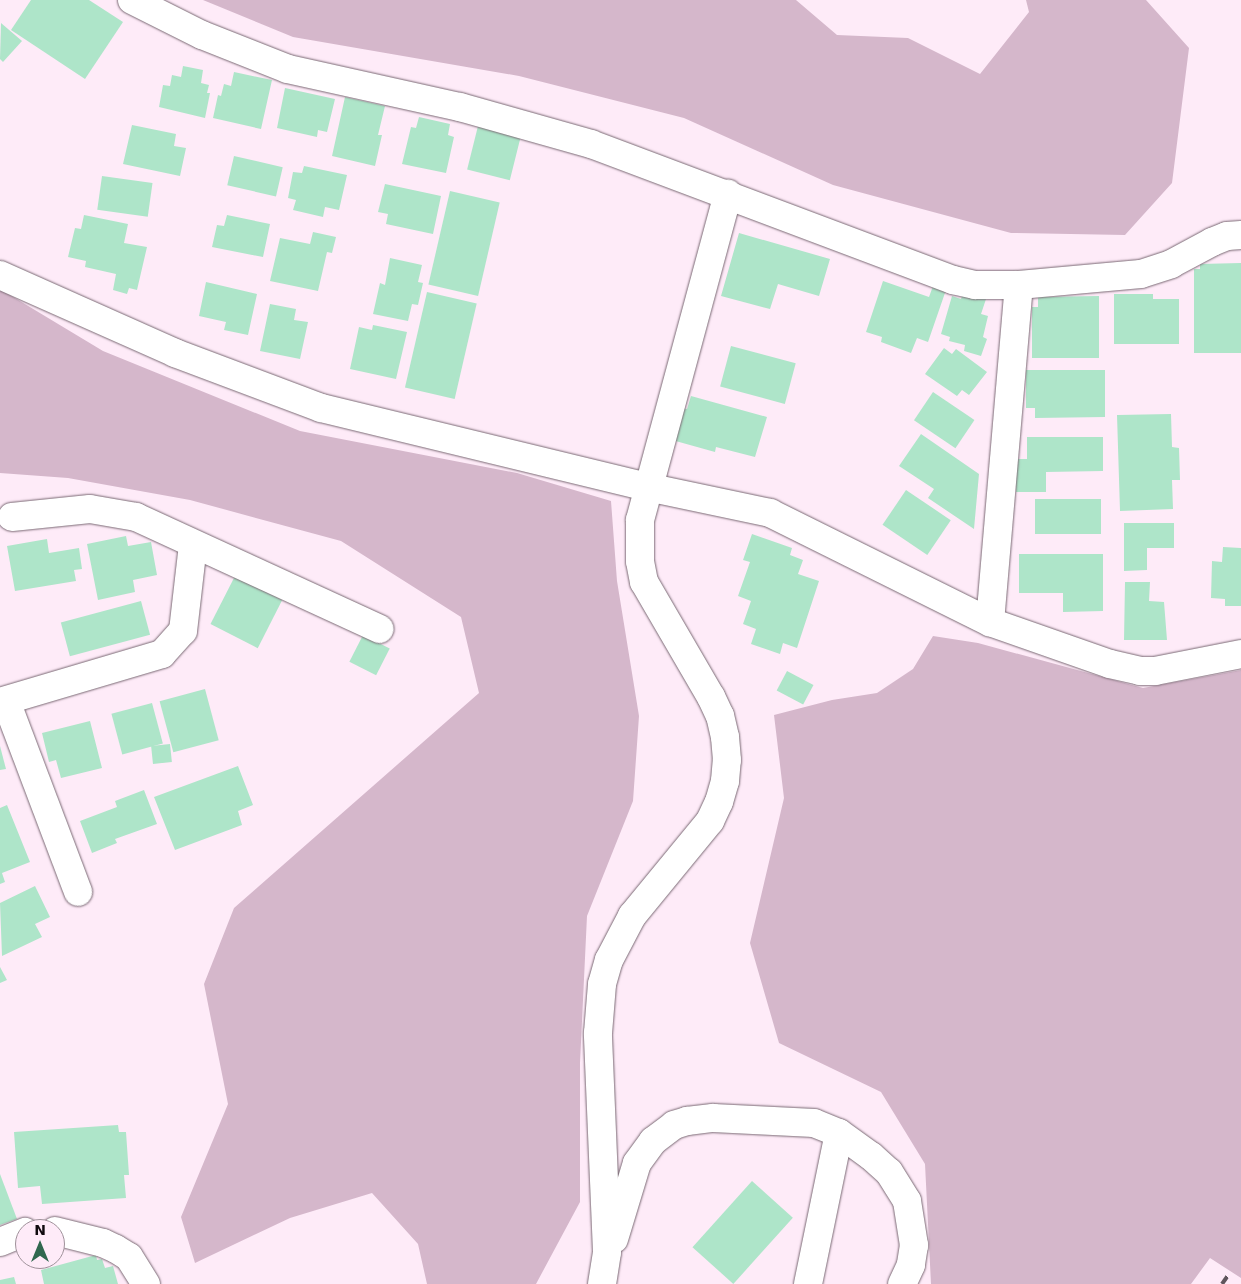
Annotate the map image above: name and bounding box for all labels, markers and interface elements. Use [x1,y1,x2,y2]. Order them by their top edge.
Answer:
north arrow [15,1219,65,1269]
text: N [34,1222,46,1238]

